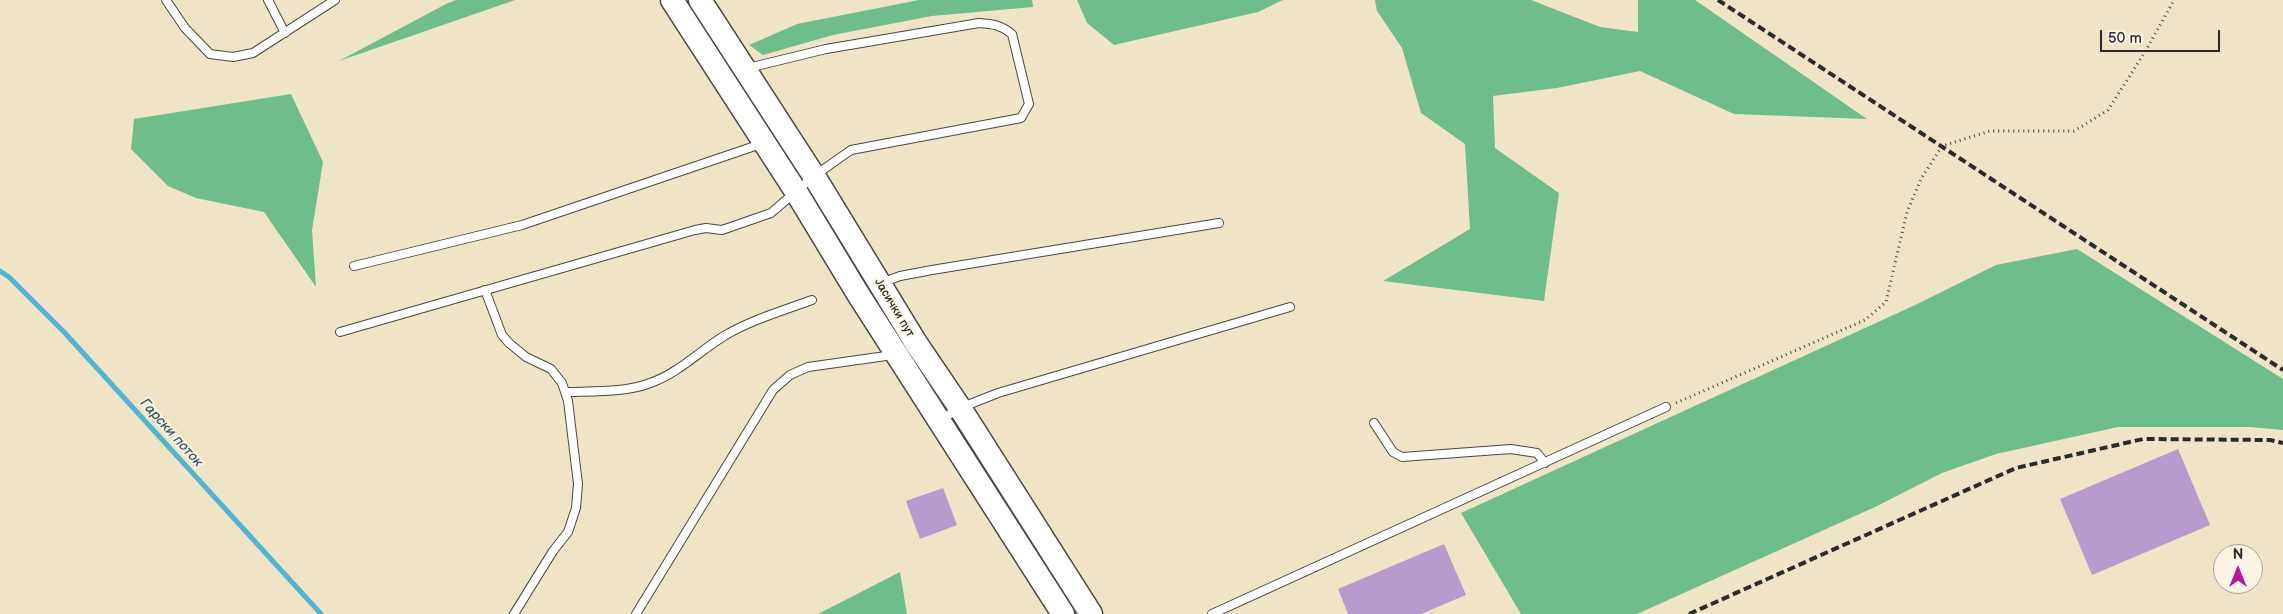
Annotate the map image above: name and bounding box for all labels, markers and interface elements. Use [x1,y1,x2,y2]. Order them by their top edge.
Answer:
scale bar [2103,20,2223,52]
text: 50 m [2108,29,2142,48]
street label: Јасички пут [871,276,917,340]
water label: Гарски поток [136,395,206,471]
north arrow [2213,544,2263,594]
text: N [2233,546,2243,563]

